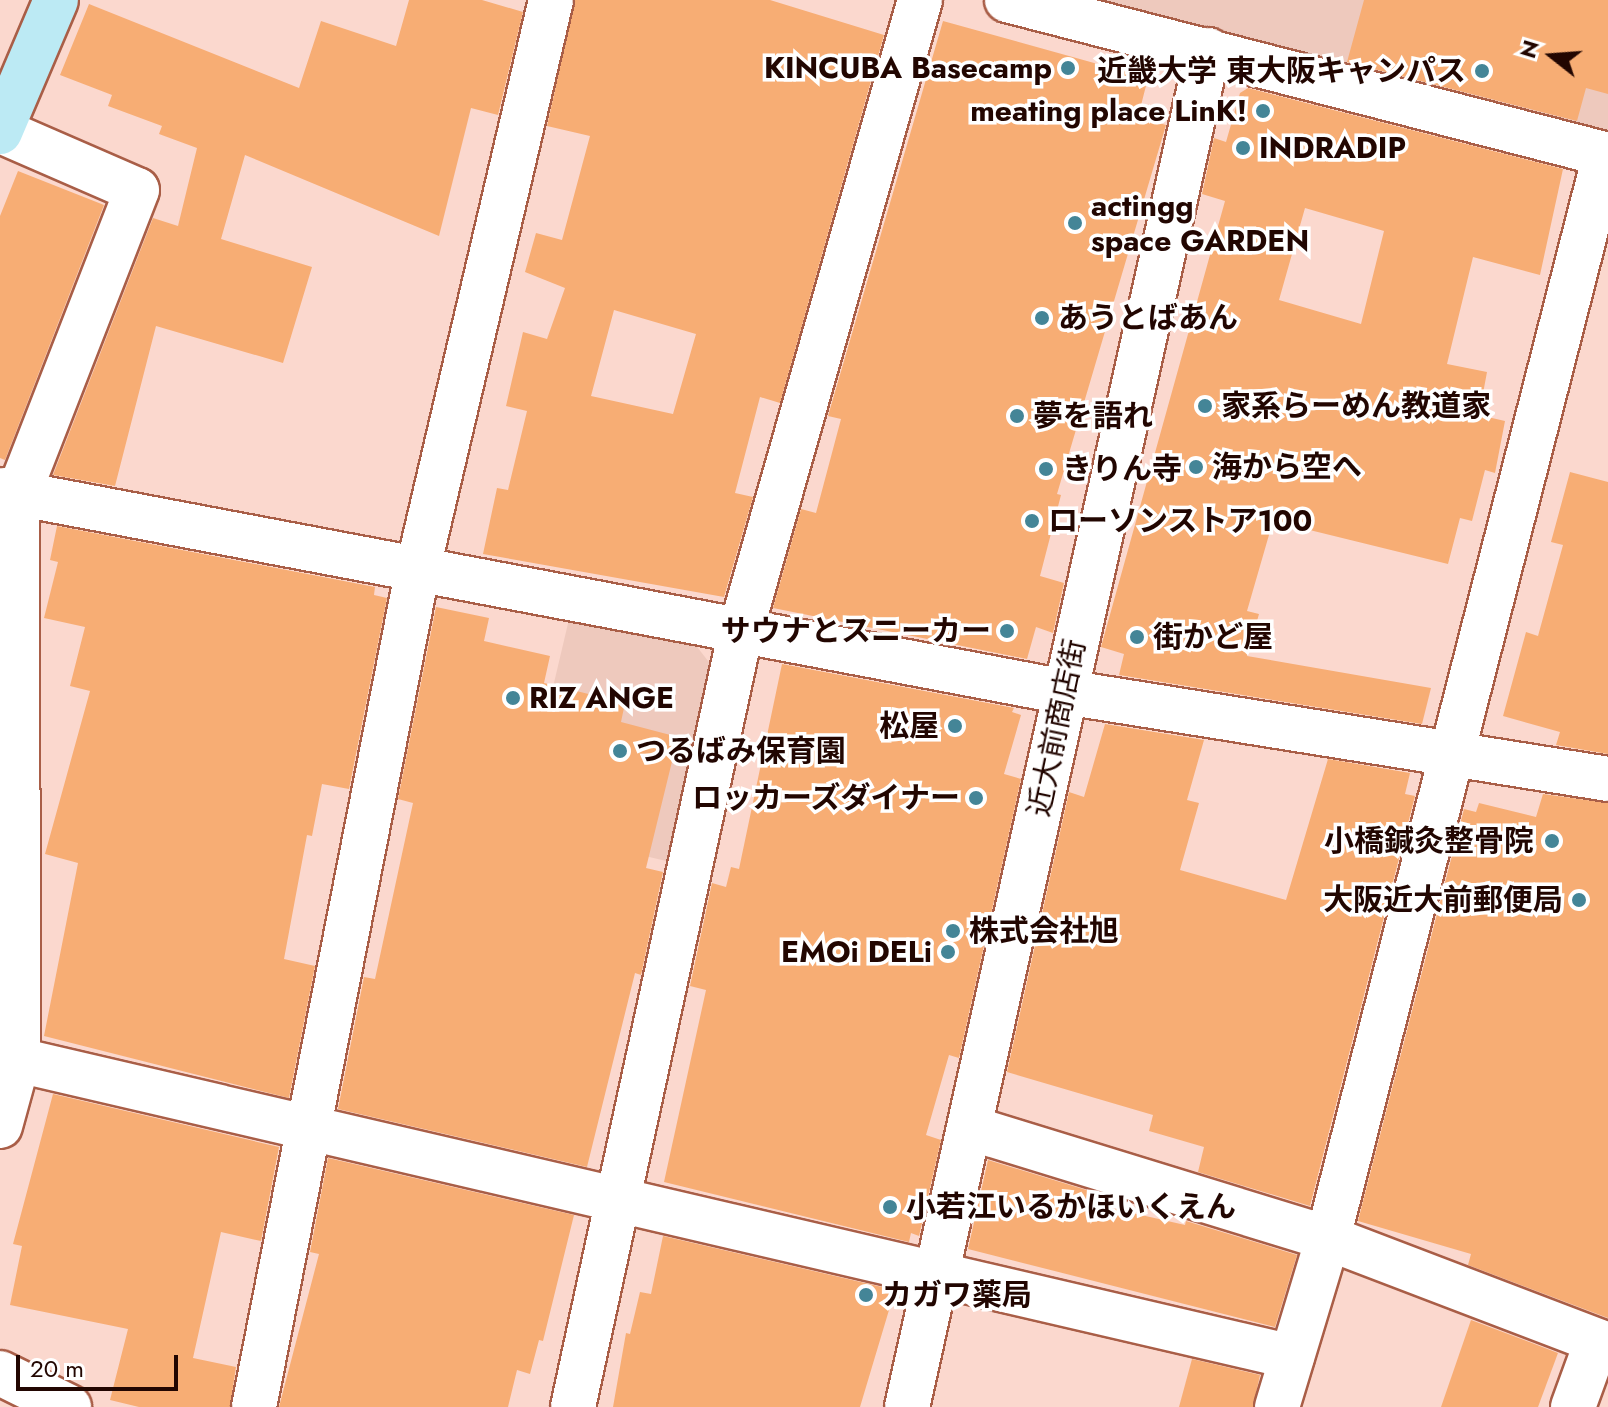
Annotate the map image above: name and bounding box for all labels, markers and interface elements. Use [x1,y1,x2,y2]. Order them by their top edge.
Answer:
north arrow [1512,16,1592,96]
text: N [1511,36,1547,62]
place label: KINCUBA Basecamp [764,50,1052,86]
place label: 近畿大学 東大阪キャンパス [1097,53,1466,89]
marker: KINCUBA Basecamp [1059,59,1077,77]
marker: 近畿大学 東大阪キャンパス [1473,62,1491,80]
place label: meating place LinK! [970,93,1247,129]
marker: meating place LinK! [1254,102,1272,120]
place label: INDRADIP [1259,130,1406,166]
marker: INDRADIP [1234,139,1252,157]
place label: actingg space GARDEN [1091,188,1309,258]
marker: actingg space GARDEN [1066,214,1084,232]
place label: あうとばあん [1058,300,1238,336]
marker: あうとばあん [1033,309,1051,327]
place label: 家系らーめん教道家 [1221,388,1491,424]
marker: 家系らーめん教道家 [1196,397,1214,415]
place label: 夢を語れ [1033,398,1153,434]
marker: 夢を語れ [1008,407,1026,425]
place label: 海から空へ [1212,449,1362,485]
place label: きりん寺 [1062,451,1182,487]
marker: 海から空へ [1187,458,1205,476]
marker: きりん寺 [1037,460,1055,478]
place label: ローソンストア100 [1048,503,1313,539]
marker: ローソンストア100 [1023,512,1041,530]
place label: サウナとスニーカー [721,613,991,649]
place label: 街かど屋 [1153,619,1273,655]
marker: サウナとスニーカー [998,622,1016,640]
marker: 街かど屋 [1128,628,1146,646]
street label: 近大前商店街 [1021,636,1093,820]
place label: RIZ ANGE [529,680,674,716]
marker: RIZ ANGE [504,689,522,707]
place label: 松屋 [879,708,939,744]
marker: 松屋 [946,717,964,735]
place label: つるばみ保育園 [636,733,846,769]
marker: つるばみ保育園 [611,742,629,760]
place label: ロッカーズダイナー [690,780,960,816]
marker: ロッカーズダイナー [967,789,985,807]
place label: 小橋鍼灸整骨院 [1324,823,1534,859]
marker: 小橋鍼灸整骨院 [1541,830,1563,852]
place label: 大阪近大前郵便局 [1323,882,1563,918]
marker: 大阪近大前郵便局 [1570,891,1588,909]
place label: 株式会社旭 [969,913,1119,949]
marker: 株式会社旭 [944,922,962,940]
place label: EMOi DELi [781,934,932,970]
marker: EMOi DELi [939,943,957,961]
place label: 小若江いるかほいくえん [906,1189,1236,1225]
marker: 小若江いるかほいくえん [881,1198,899,1216]
place label: カガワ薬局 [882,1277,1032,1313]
marker: カガワ薬局 [857,1286,875,1304]
scale bar [20,1339,182,1389]
text: 20 m [30,1351,84,1386]

